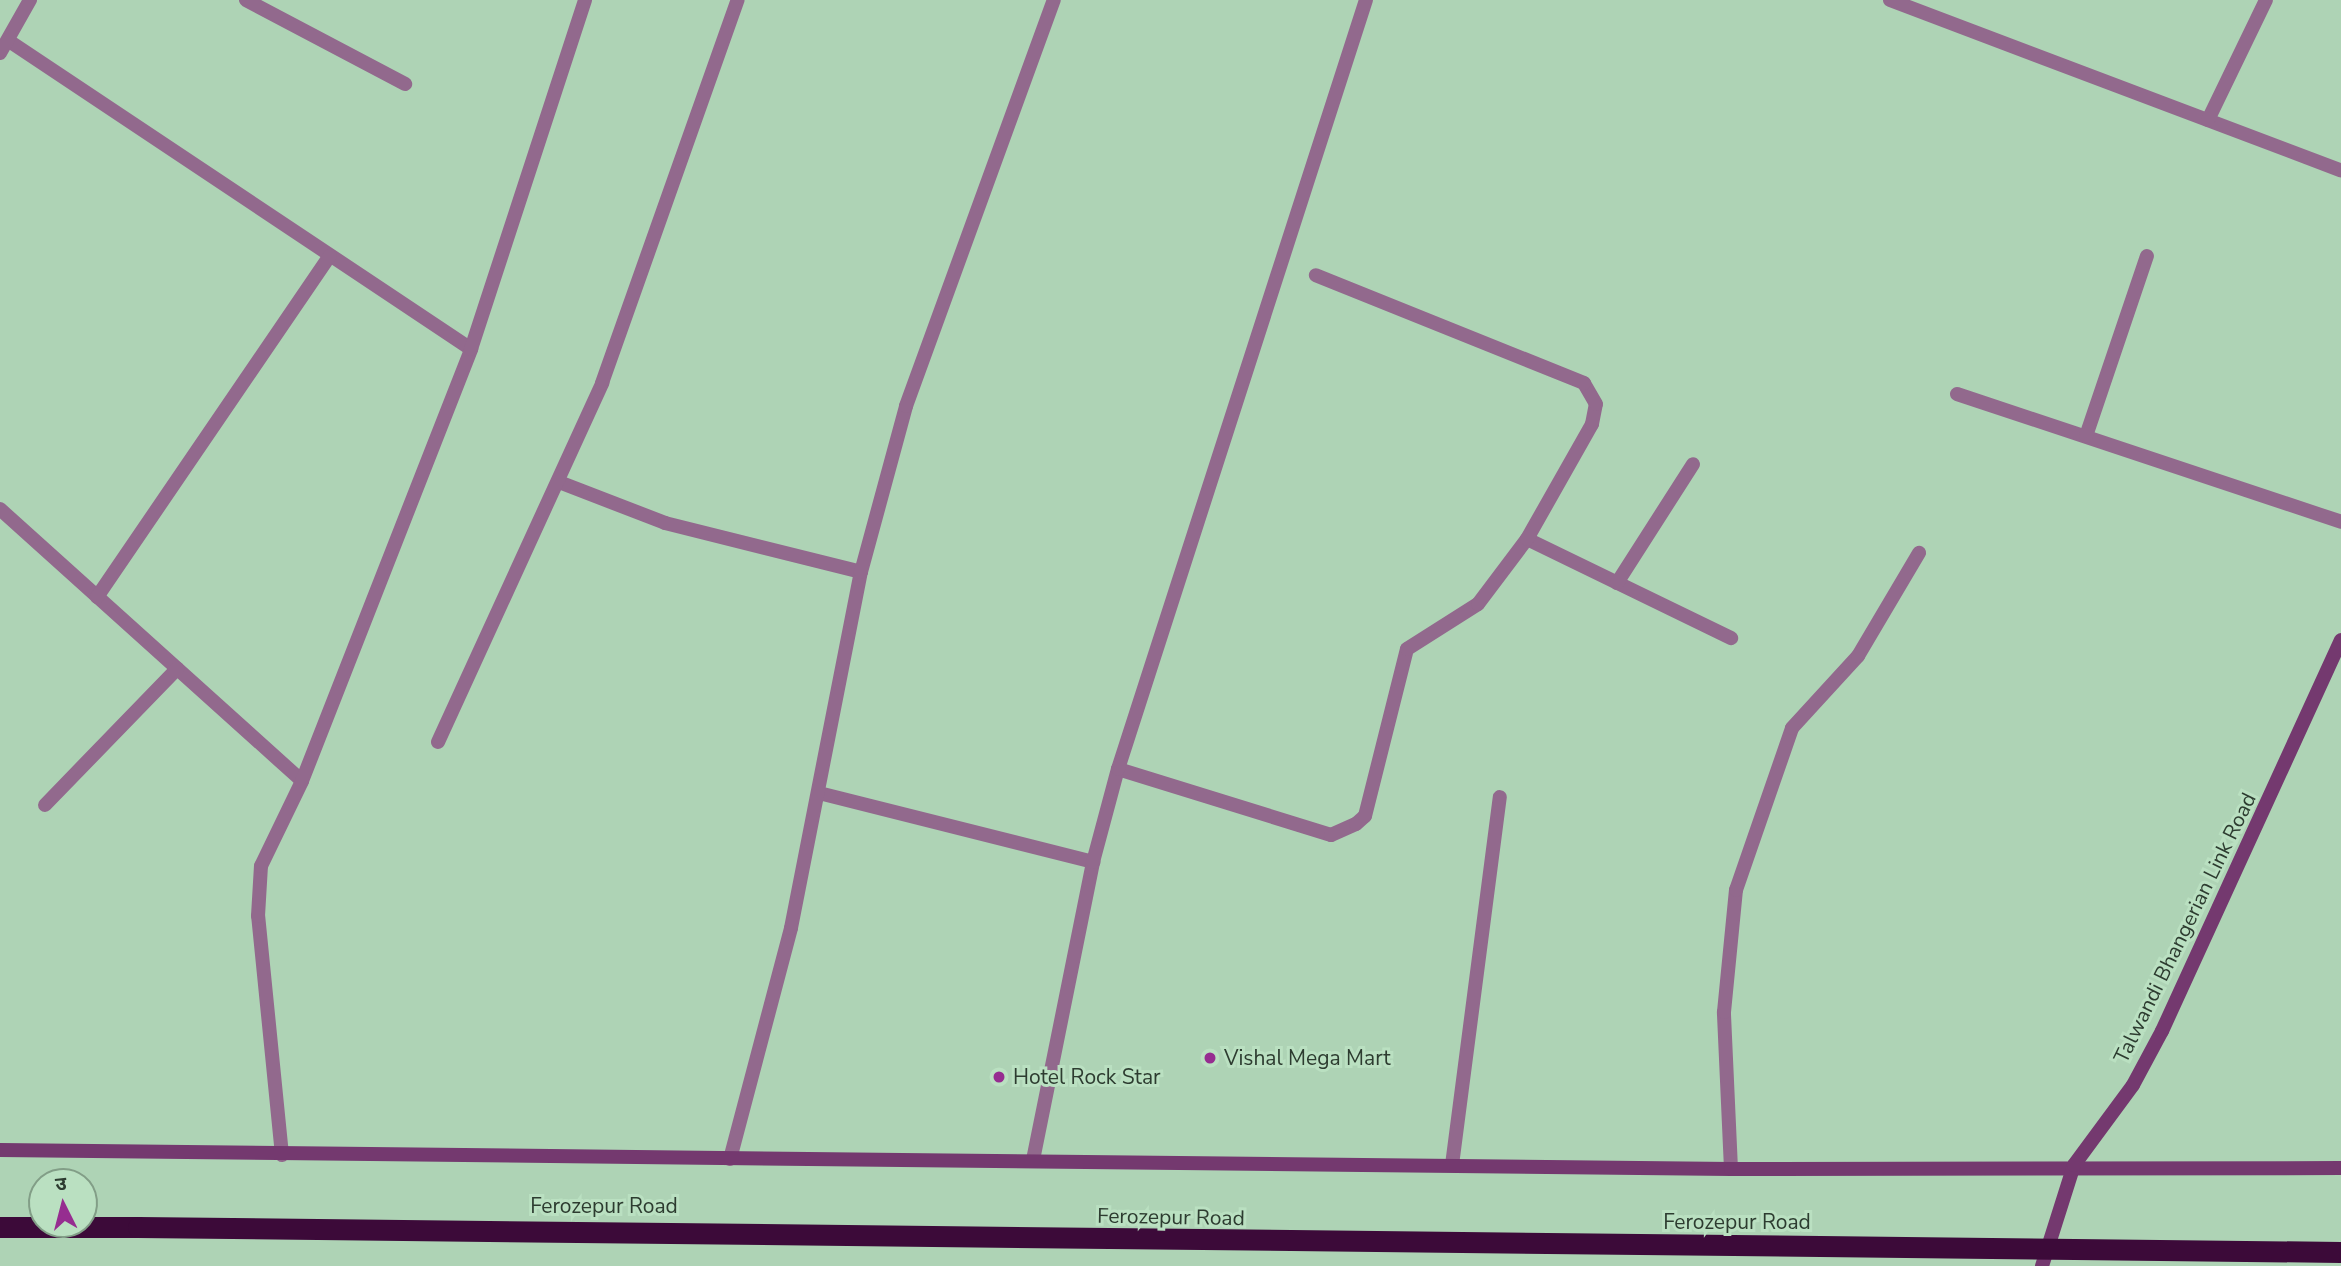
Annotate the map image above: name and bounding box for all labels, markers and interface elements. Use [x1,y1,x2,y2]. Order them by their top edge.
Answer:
street label: Talwandi Bhangerian Link Road [2108,789,2262,1067]
place label: Vishal Mega Mart [1224,1045,1391,1071]
marker: Vishal Mega Mart [1202,1050,1218,1066]
place label: Hotel Rock Star [1013,1064,1161,1090]
marker: Hotel Rock Star [991,1069,1007,1085]
north arrow [28,1168,98,1238]
text: उ [54,1171,68,1198]
street label: Ferozepur Road [530,1193,678,1219]
street label: Ferozepur Road [1097,1203,1245,1231]
street label: Ferozepur Road [1663,1209,1811,1235]

